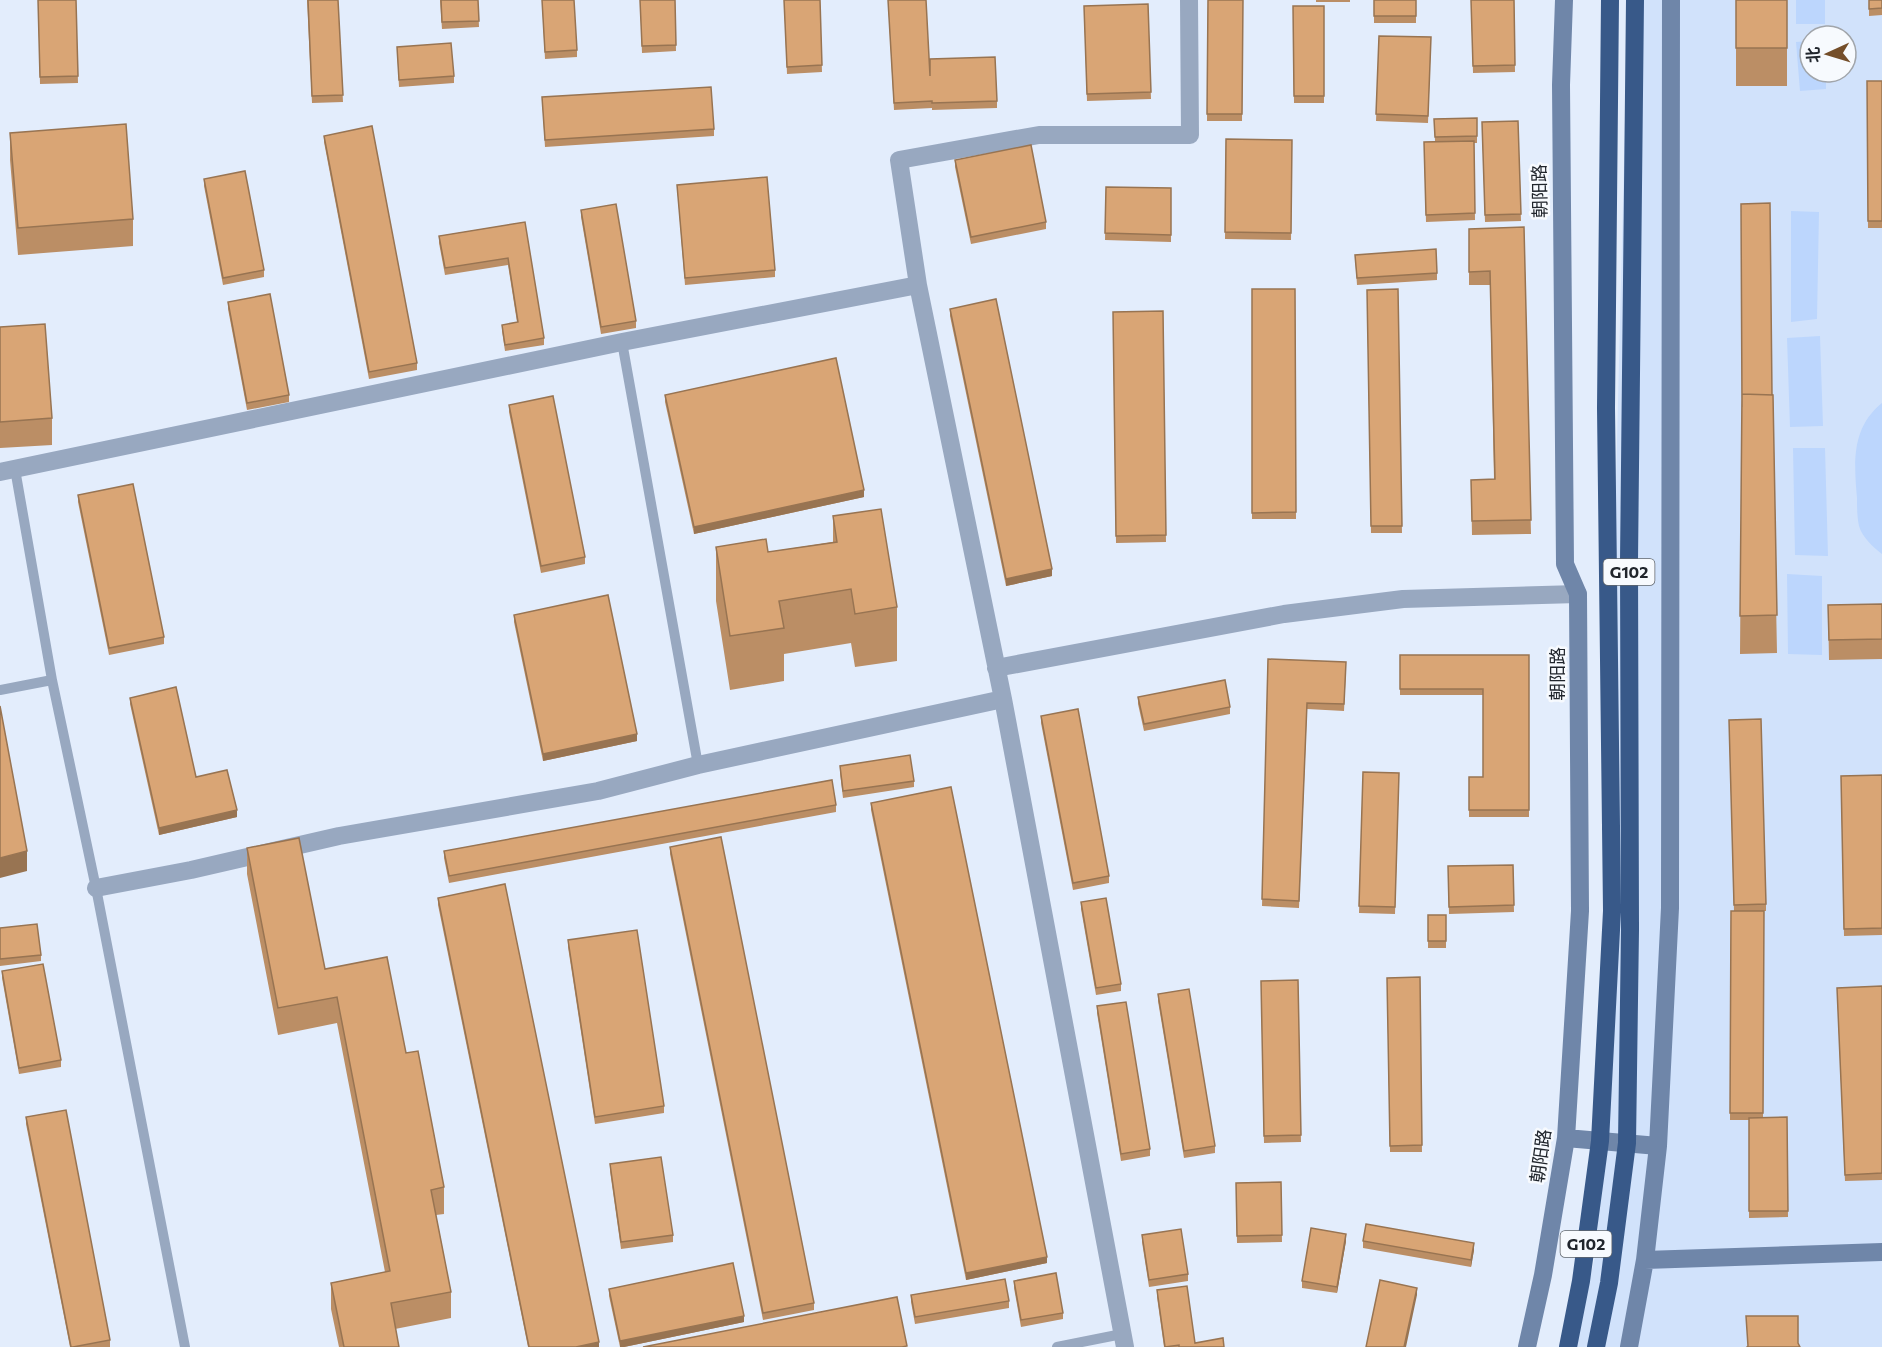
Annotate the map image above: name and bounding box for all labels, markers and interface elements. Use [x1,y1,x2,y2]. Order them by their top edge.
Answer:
north arrow [1798,24,1858,84]
text: 北 [1803,46,1823,64]
street label: 朝阳路 [1528,164,1550,218]
road number: G102 [1604,559,1654,585]
street label: 朝阳路 [1546,647,1568,701]
street label: 朝阳路 [1525,1128,1555,1184]
road number: G102 [1560,1231,1612,1257]

